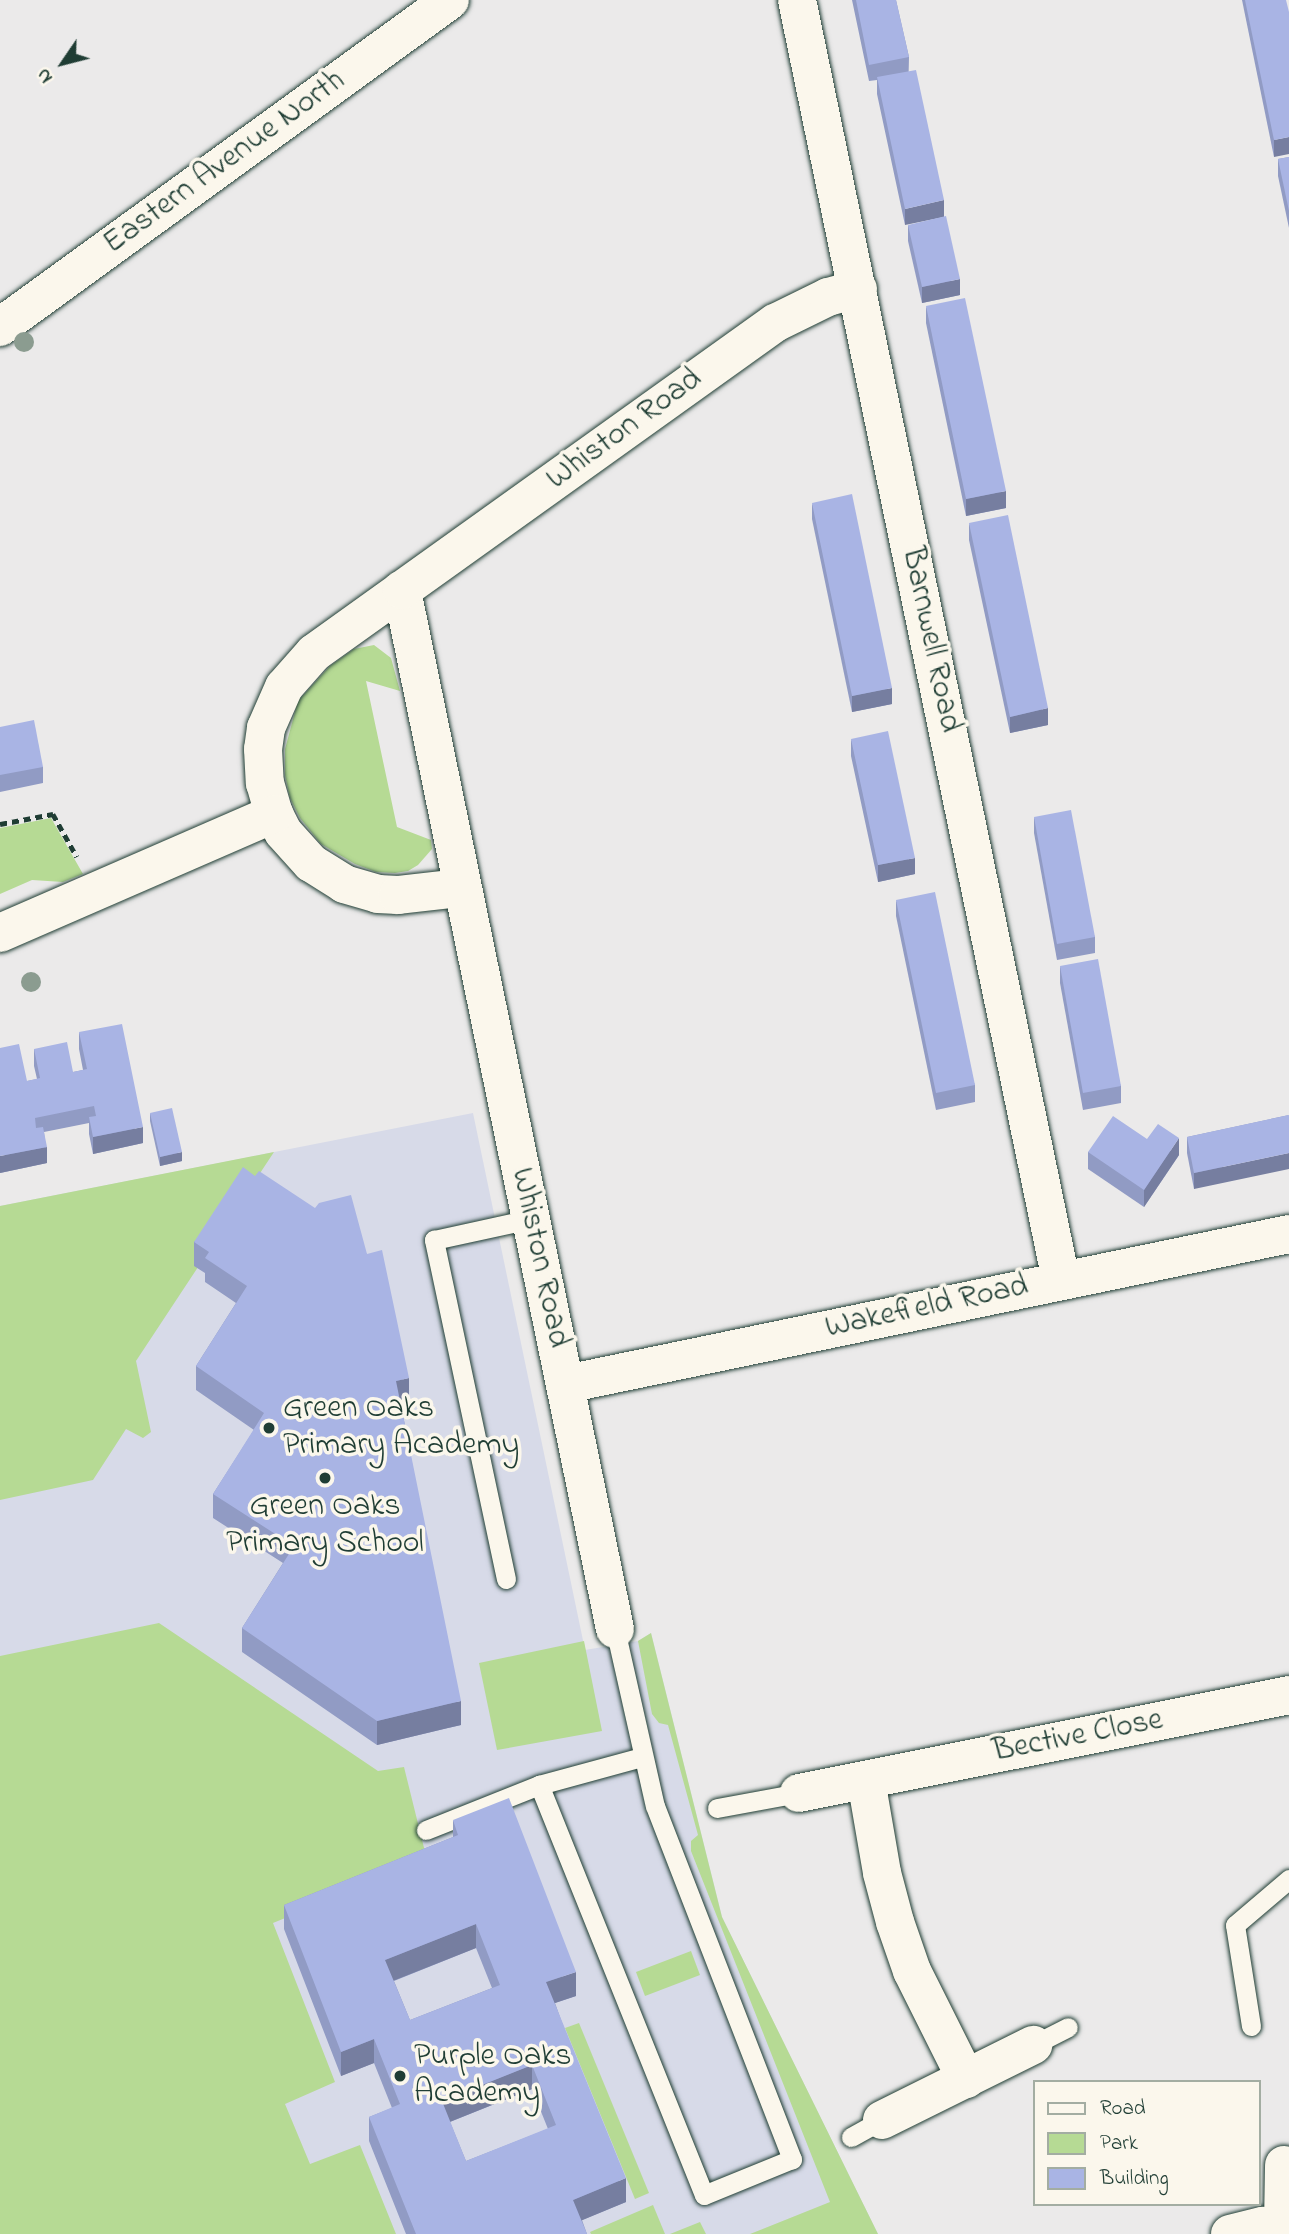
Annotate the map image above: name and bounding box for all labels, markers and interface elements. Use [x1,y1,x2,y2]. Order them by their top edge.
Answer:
north arrow [28,28,98,98]
text: N [31,62,60,88]
street label: Eastern Avenue North [97,62,353,264]
street label: Whiston Road [540,361,710,499]
street label: Barnwell Road [892,544,968,736]
street label: Whiston Road [501,1165,577,1351]
street label: Wakefield Road [822,1268,1032,1348]
place label: Green Oaks Primary Academy [283,1391,519,1466]
marker: Green Oaks Primary Academy [261,1420,277,1436]
marker: Green Oaks Primary School [317,1470,333,1486]
place label: Green Oaks Primary School [226,1489,424,1564]
street label: Bective Close [990,1702,1166,1772]
place label: Purple Oaks Academy [414,2039,572,2114]
marker: Purple Oaks Academy [392,2068,408,2084]
legend [1034,2080,1261,2206]
text: Road [1100,2094,1146,2124]
text: Park [1100,2129,1138,2159]
text: Building [1100,2164,1169,2194]

